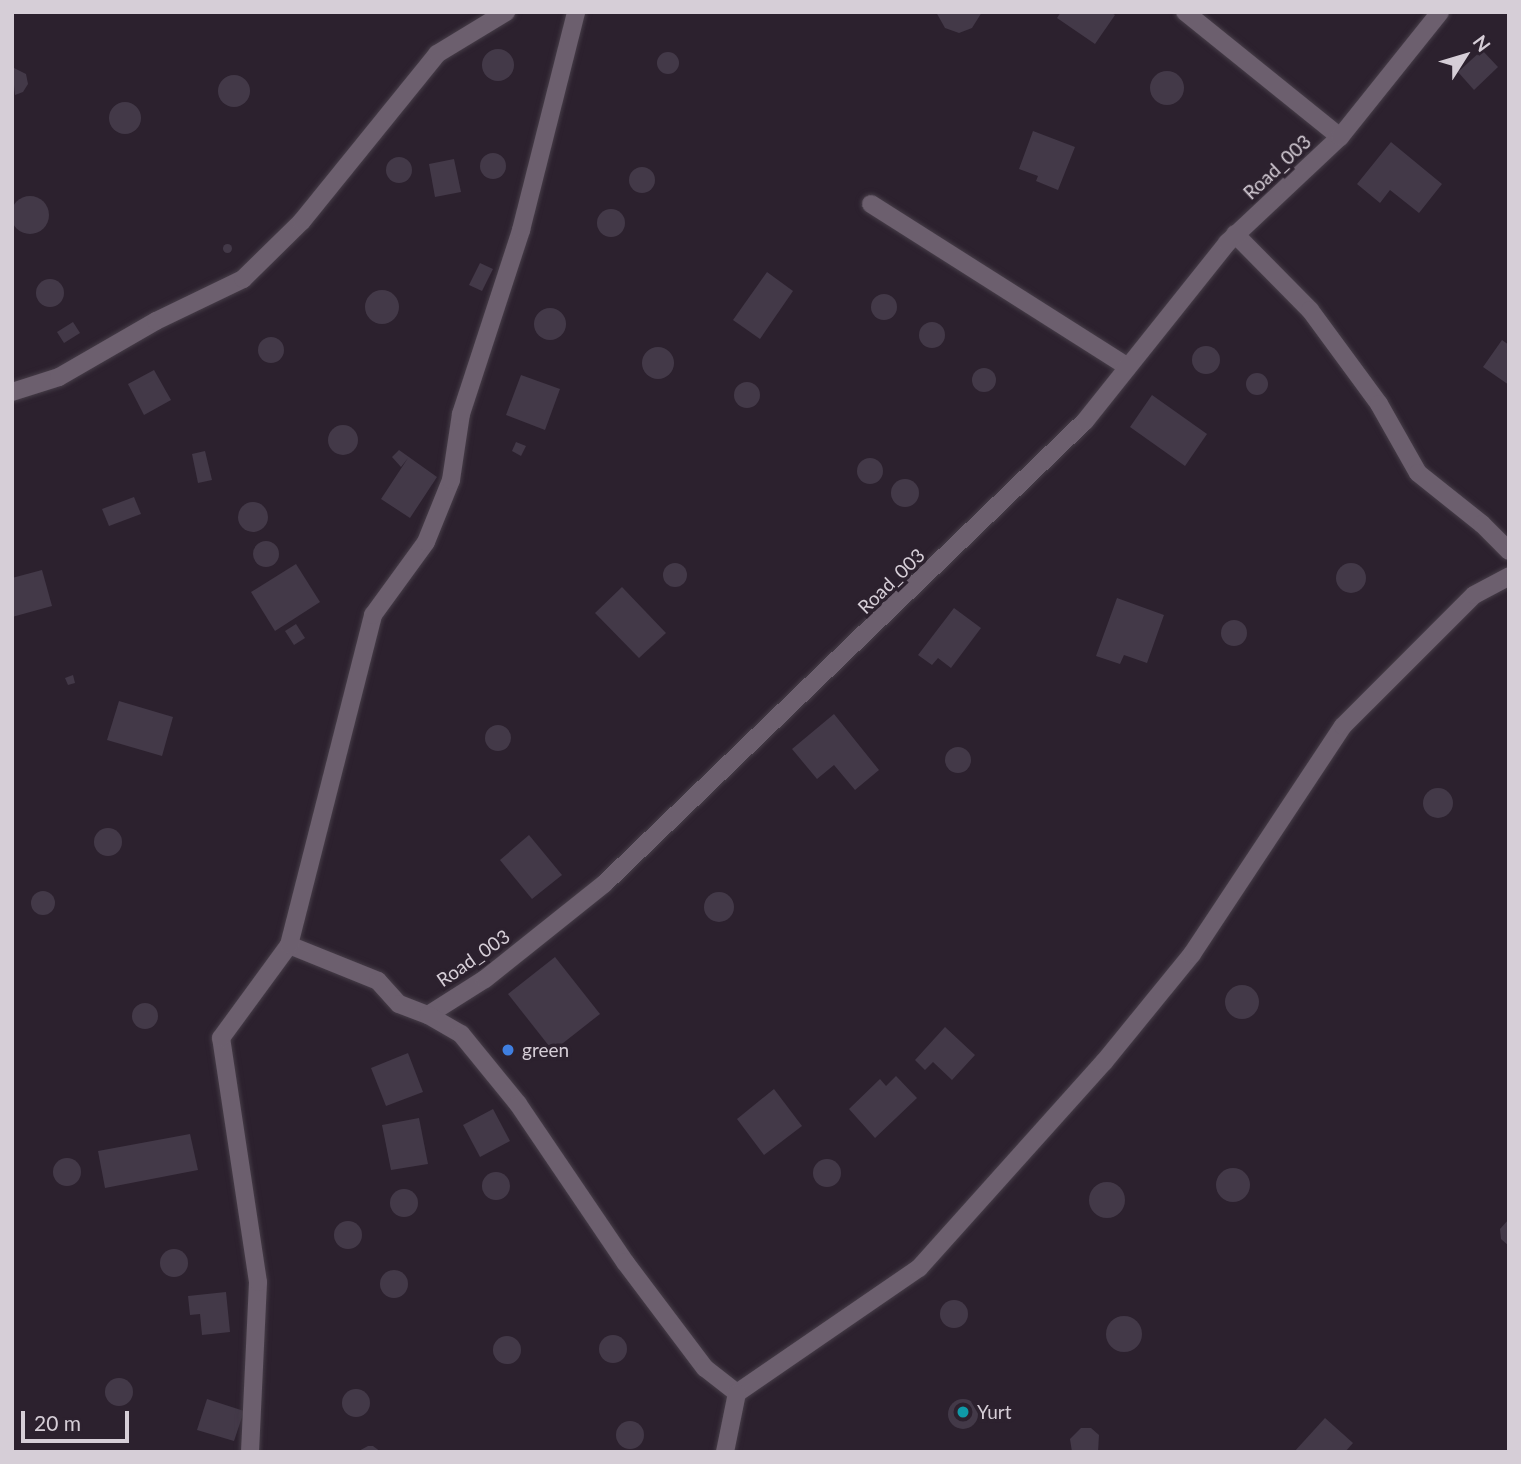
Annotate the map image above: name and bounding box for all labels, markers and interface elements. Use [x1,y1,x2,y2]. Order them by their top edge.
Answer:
north arrow [1430,21,1500,91]
text: N [1469,30,1496,56]
street label: Road_003 [1239,130,1315,204]
street label: Road_003 [853,544,929,618]
street label: Road_003 [432,925,514,991]
place label: green [522,1039,569,1061]
marker: green [500,1042,516,1058]
scale bar [24,1398,133,1442]
place label: Yurt [977,1401,1012,1423]
marker: Yurt [955,1404,971,1420]
text: 20 m [34,1410,81,1435]

